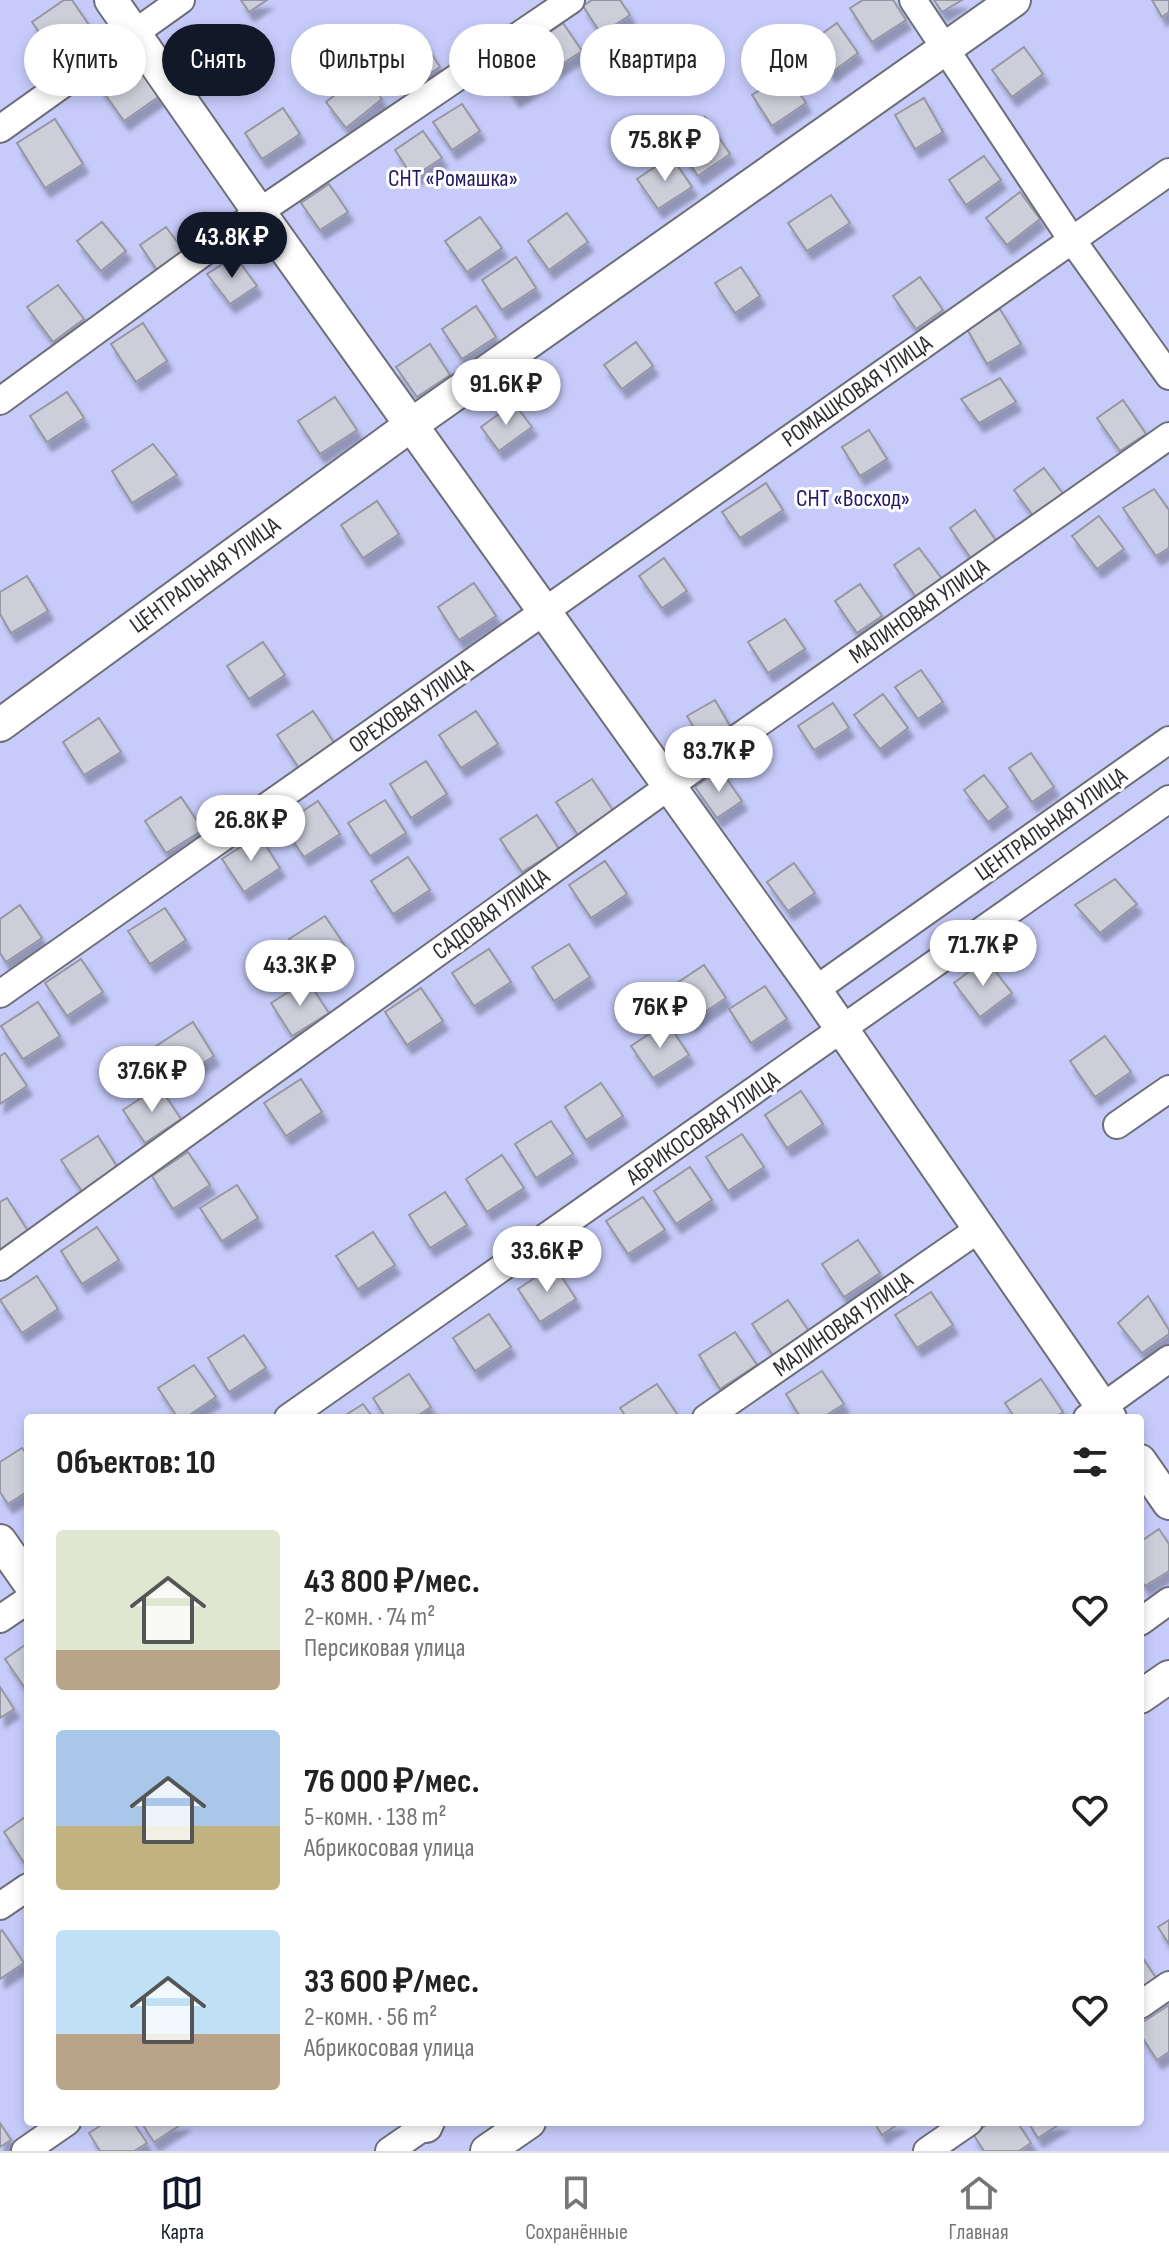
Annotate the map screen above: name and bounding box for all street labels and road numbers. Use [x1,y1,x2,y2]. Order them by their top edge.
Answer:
street label: РОМАШКОВАЯ УЛИЦА [776,328,938,454]
street label: ЦЕНТРАЛЬНАЯ УЛИЦА [124,510,287,639]
street label: МАЛИНОВАЯ УЛИЦА [844,552,995,670]
street label: ОРЕХОВАЯ УЛИЦА [343,652,479,759]
street label: ЦЕНТРАЛЬНАЯ УЛИЦА [969,760,1133,887]
street label: САДОВАЯ УЛИЦА [427,861,556,966]
street label: АБРИКОСОВАЯ УЛИЦА [620,1064,786,1192]
street label: МАЛИНОВАЯ УЛИЦА [768,1265,919,1383]

